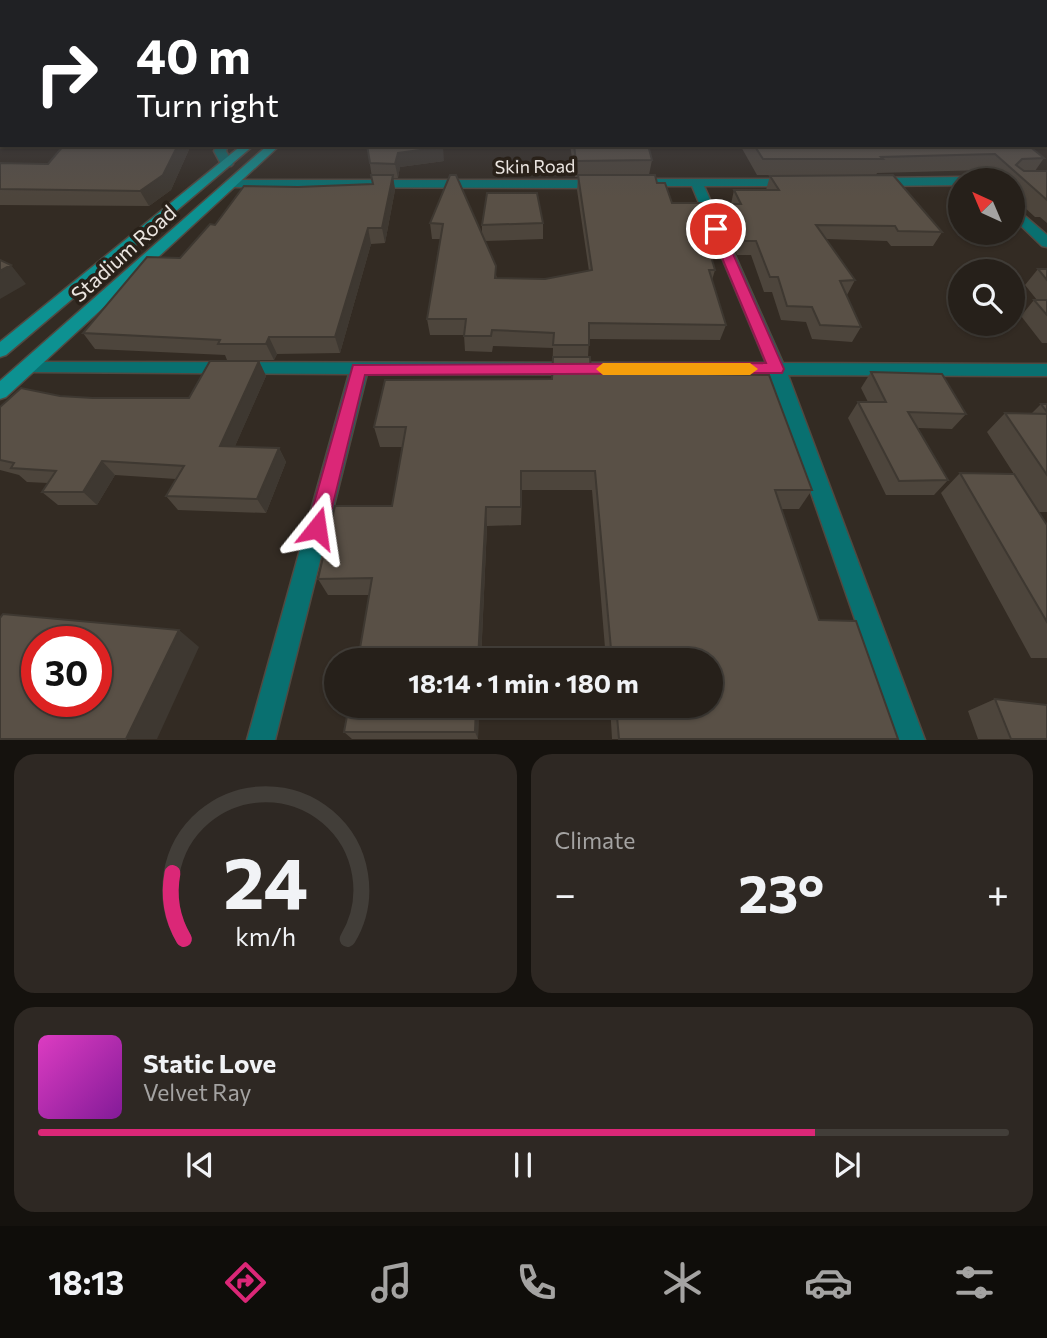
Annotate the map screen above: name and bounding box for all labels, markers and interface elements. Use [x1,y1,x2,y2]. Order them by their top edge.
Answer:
text: 40 m [136,24,251,84]
icon: right [21,28,112,119]
text: Turn right [136,84,279,124]
street label: Skin Road [494,154,576,178]
north arrow [948,168,1026,245]
map controls [948,168,1025,336]
street label: Stadium Road [65,199,181,306]
pin [686,199,746,259]
icon: arrive [697,210,735,248]
button: search [948,259,1025,336]
position arrow [280,491,354,565]
speed limit sign: 30 [21,626,112,717]
text: 18:14 · 1 min · 180 m [408,667,639,698]
text: Climate [555,826,636,854]
text: 24 [223,836,308,925]
text: 23° [738,860,824,924]
text: − [555,869,576,916]
text: + [987,869,1009,916]
text: km/h [235,921,296,951]
text: Static Love [143,1047,276,1078]
text: Velvet Ray [143,1078,251,1106]
icon: previous [181,1146,219,1184]
icon: pause [504,1146,542,1184]
icon: next [828,1146,866,1184]
icon: directions [221,1258,270,1307]
icon: music [367,1258,416,1307]
icon: phone [512,1258,561,1307]
icon: climate [658,1258,707,1307]
icon: car [804,1258,853,1307]
icon: filters [950,1258,999,1307]
text: 18:13 [48,1262,124,1302]

